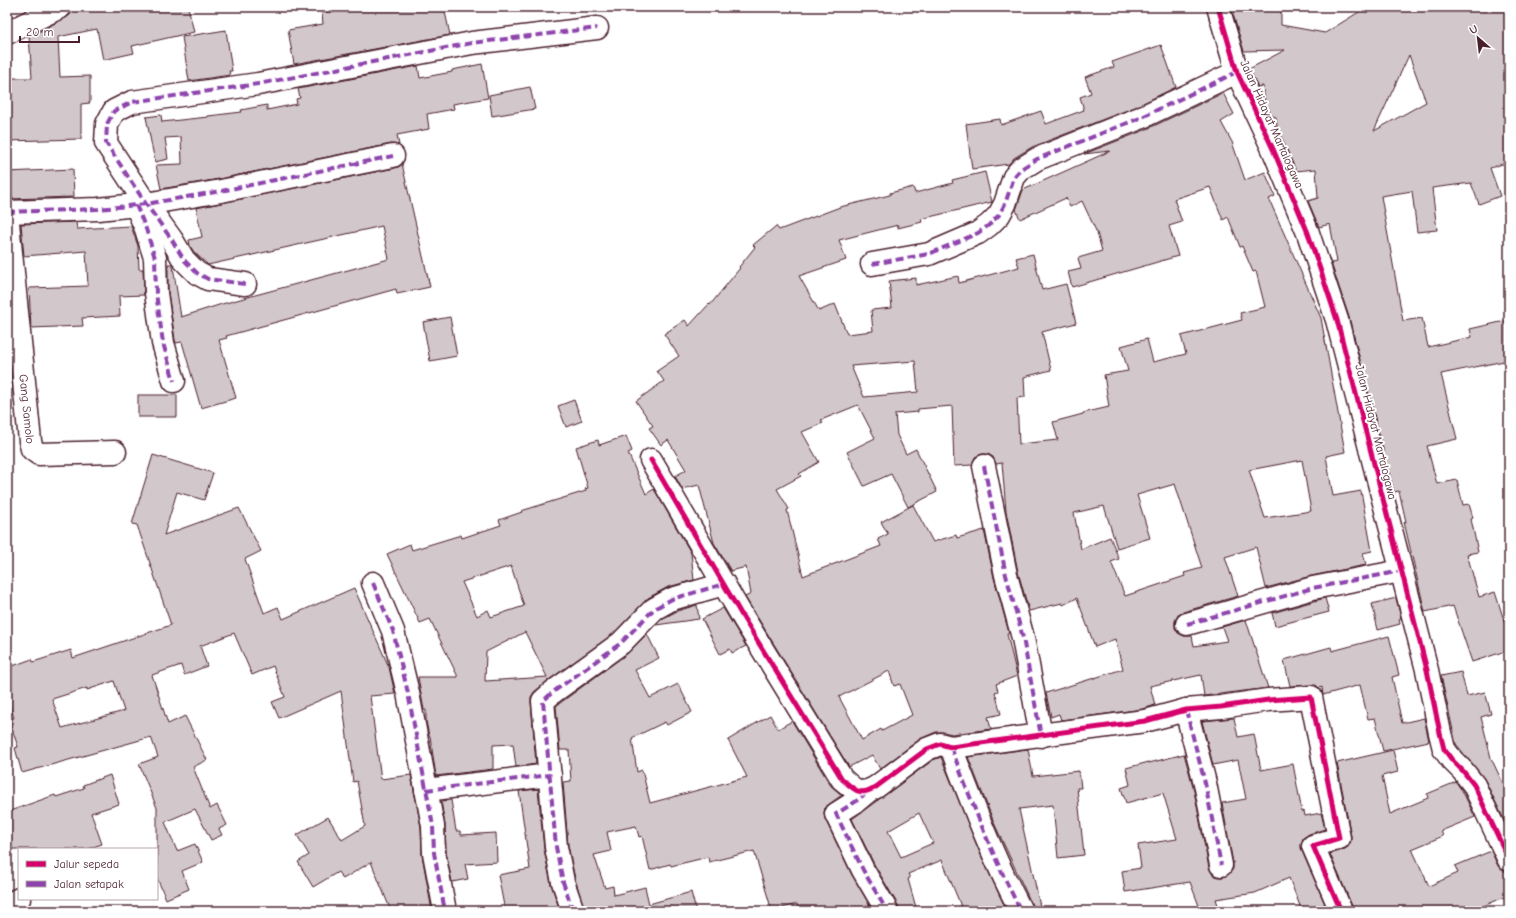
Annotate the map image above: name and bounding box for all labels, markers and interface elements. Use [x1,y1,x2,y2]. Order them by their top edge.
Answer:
scale bar [20,18,79,44]
north arrow [1458,18,1498,58]
text: U [1467,22,1480,37]
text: 20 m [26,25,54,39]
street label: Jalan Hidayat Martalogawa [1237,58,1307,190]
street label: Jalan Hidayat Martalogawa [1352,363,1400,501]
street label: Gang Samolo [16,374,37,445]
legend [18,848,158,900]
text: Jalur sepeda [54,857,119,871]
text: Jalan setapak [54,877,124,891]

